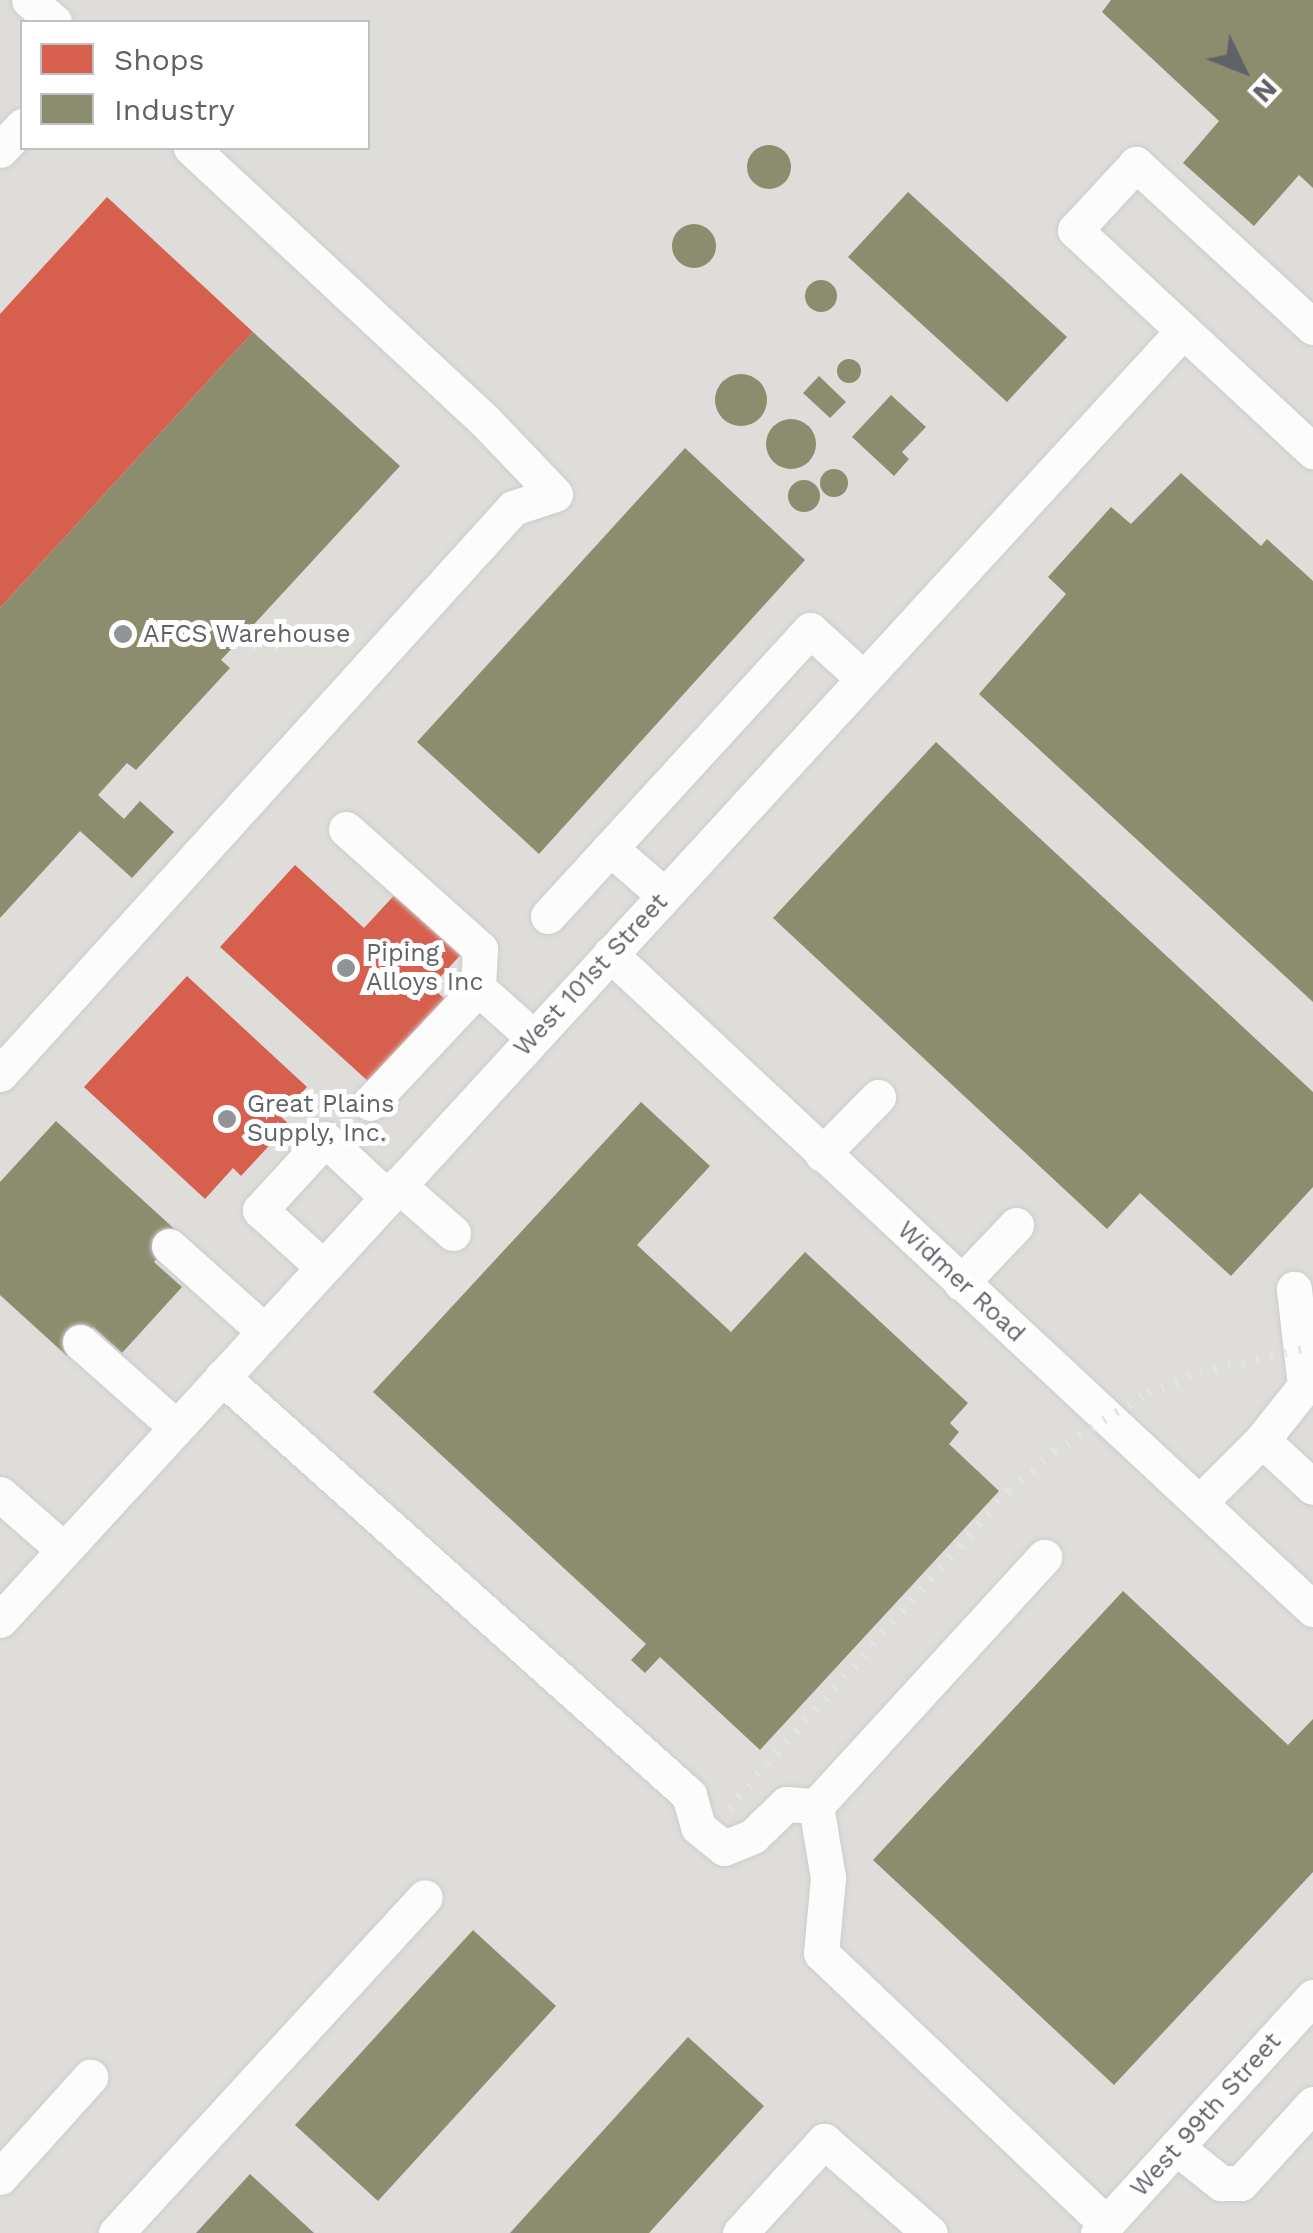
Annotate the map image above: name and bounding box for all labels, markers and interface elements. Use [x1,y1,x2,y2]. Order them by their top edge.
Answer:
legend [20,20,370,150]
north arrow [1193,20,1293,120]
text: Shops [114,42,204,77]
text: N [1246,72,1284,110]
text: Industry [114,92,235,127]
place label: AFCS Warehouse [143,619,351,649]
marker: AFCS Warehouse [112,623,134,645]
street label: West 101st Street [508,887,674,1063]
place label: Piping Alloys Inc [366,939,483,998]
marker: Piping Alloys Inc [335,957,357,979]
place label: Great Plains Supply, Inc. [247,1090,394,1149]
marker: Great Plains Supply, Inc. [216,1108,238,1130]
street label: Widmer Road [891,1215,1031,1349]
street label: West 99th Street [1124,2027,1288,2203]

